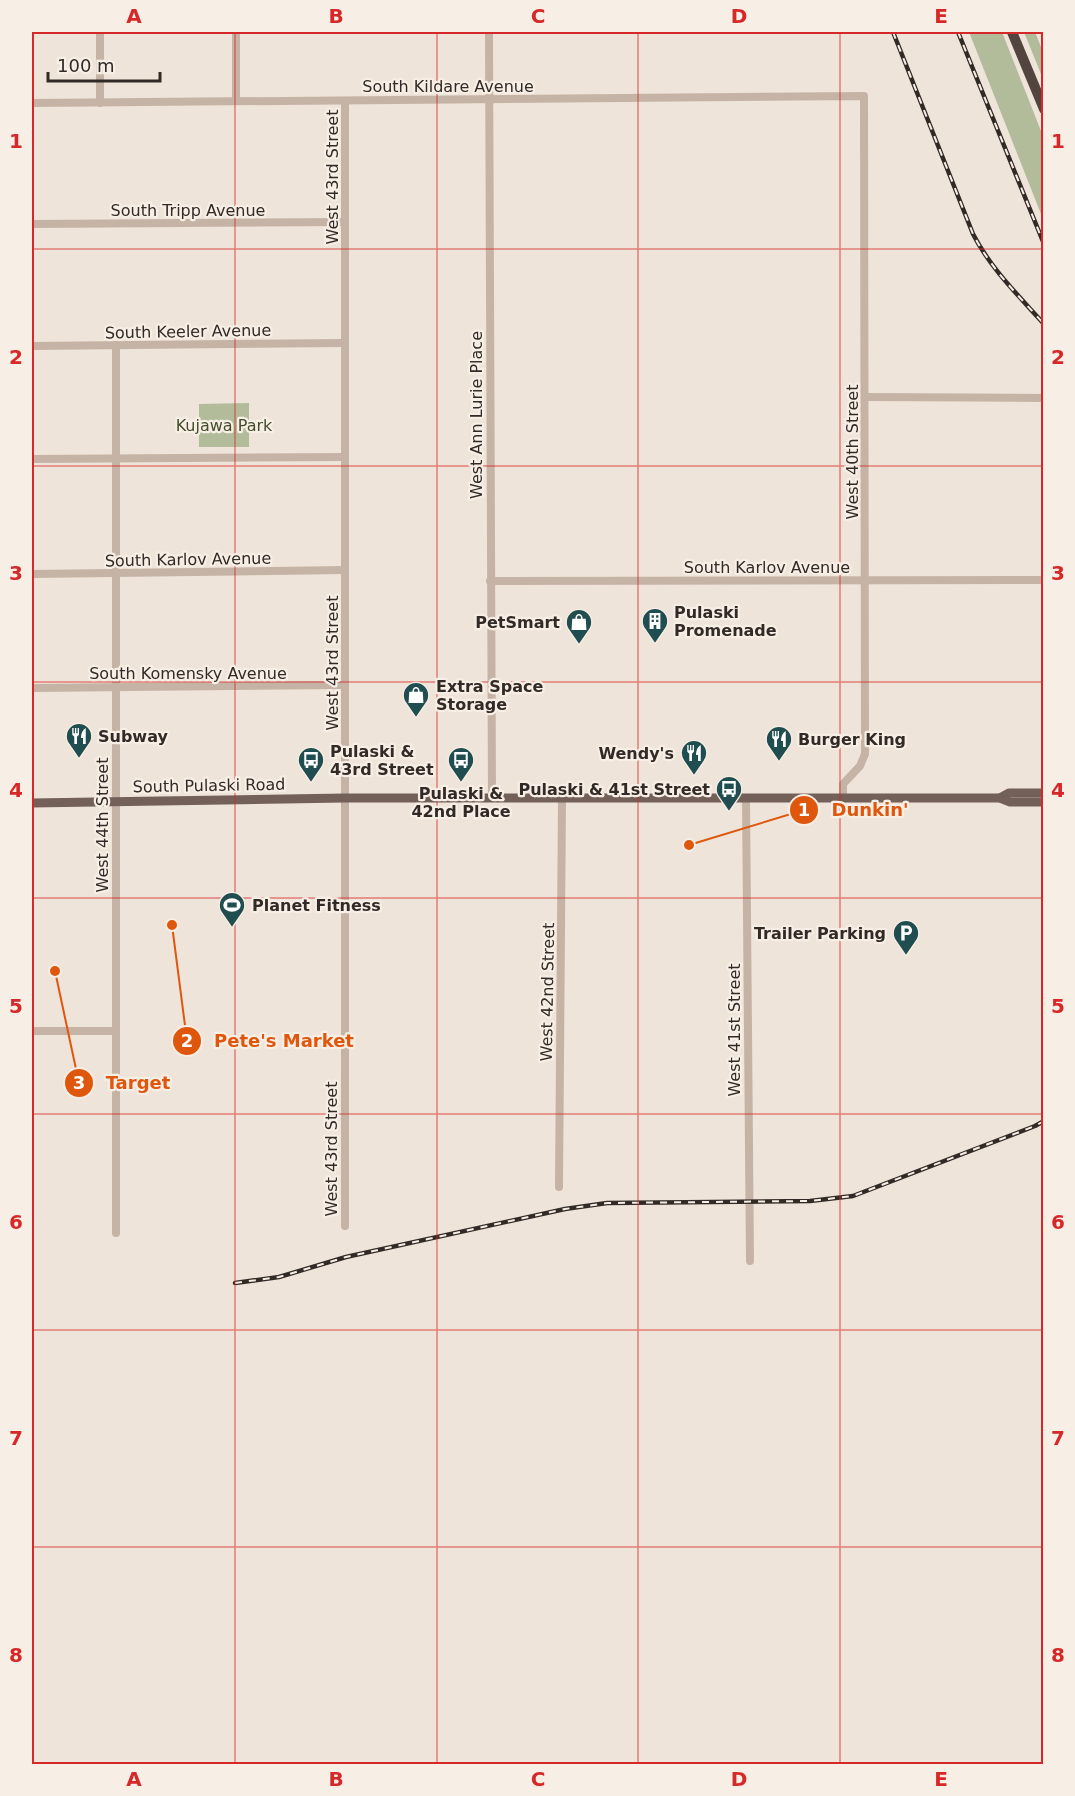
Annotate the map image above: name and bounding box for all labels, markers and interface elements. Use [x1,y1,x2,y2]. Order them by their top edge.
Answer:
text: A [126,4,142,28]
text: B [328,4,344,28]
text: C [531,4,545,28]
text: D [731,4,747,28]
text: E [934,4,948,28]
scale bar [48,45,160,83]
text: 100 m [57,55,115,76]
street label: South Kildare Avenue [362,77,534,96]
street label: West 43rd Street [323,110,342,244]
text: 1 [9,129,23,153]
text: 1 [1051,129,1065,153]
street label: South Tripp Avenue [111,201,265,220]
street label: South Keeler Avenue [105,321,271,342]
street label: West Ann Lurie Place [467,331,486,499]
text: 2 [9,345,23,369]
text: 2 [1051,345,1065,369]
street label: West 40th Street [843,385,862,519]
park label: Kujawa Park [176,416,273,435]
street label: South Karlov Avenue [105,549,271,570]
street label: South Karlov Avenue [684,558,850,577]
text: 3 [9,561,23,585]
text: 3 [1051,561,1065,585]
street label: West 43rd Street [323,596,342,730]
place label: Pulaski Promenade [674,603,777,640]
building icon: Pulaski Promenade [640,606,670,644]
shop icon: PetSmart [564,607,594,645]
place label: PetSmart [475,613,560,632]
street label: South Komensky Avenue [89,664,287,683]
place label: Extra Space Storage [436,677,543,714]
shop icon: Extra Space Storage [401,680,431,718]
restaurant icon: Subway [64,721,94,759]
restaurant icon: Burger King [764,724,794,762]
place label: Subway [98,727,168,746]
place label: Burger King [798,730,906,749]
restaurant icon: Wendy's [679,738,709,776]
place label: Pulaski & 43rd Street [330,742,434,779]
place label: Wendy's [598,744,674,763]
bus stop icon: Pulaski & 43rd Street [296,745,326,783]
bus stop icon: Pulaski & 42nd Place [446,745,476,783]
street label: West 44th Street [93,758,112,892]
bus stop icon: Pulaski & 41st Street [714,774,744,812]
street label: South Pulaski Road [133,775,285,796]
text: 4 [9,778,23,802]
text: 4 [1051,778,1065,802]
place label: Pulaski & 41st Street [518,780,710,799]
place label: Pulaski & 42nd Place [411,784,511,821]
callout: Dunkin' [789,792,920,828]
text: 1 [798,799,810,820]
text: Dunkin' [831,799,909,820]
sports icon: Planet Fitness [217,890,247,928]
place label: Planet Fitness [252,896,381,915]
parking icon: Trailer Parking [891,918,921,956]
street label: West 42nd Street [537,922,558,1062]
place label: Trailer Parking [754,924,886,943]
street label: West 41st Street [725,963,744,1097]
text: 5 [9,994,23,1018]
text: 5 [1051,994,1065,1018]
callout: Pete's Market [172,1023,366,1059]
text: 2 [181,1030,193,1051]
text: Pete's Market [214,1030,354,1051]
callout: Target [64,1065,183,1101]
text: 3 [73,1072,85,1093]
text: Target [106,1072,171,1093]
street label: West 43rd Street [322,1082,341,1216]
text: 6 [9,1210,23,1234]
text: 6 [1051,1210,1065,1234]
text: 7 [9,1426,23,1450]
text: 7 [1051,1426,1065,1450]
text: 8 [9,1643,23,1667]
text: 8 [1051,1643,1065,1667]
text: A [126,1767,142,1791]
text: B [328,1767,344,1791]
text: C [531,1767,545,1791]
text: D [731,1767,747,1791]
text: E [934,1767,948,1791]

